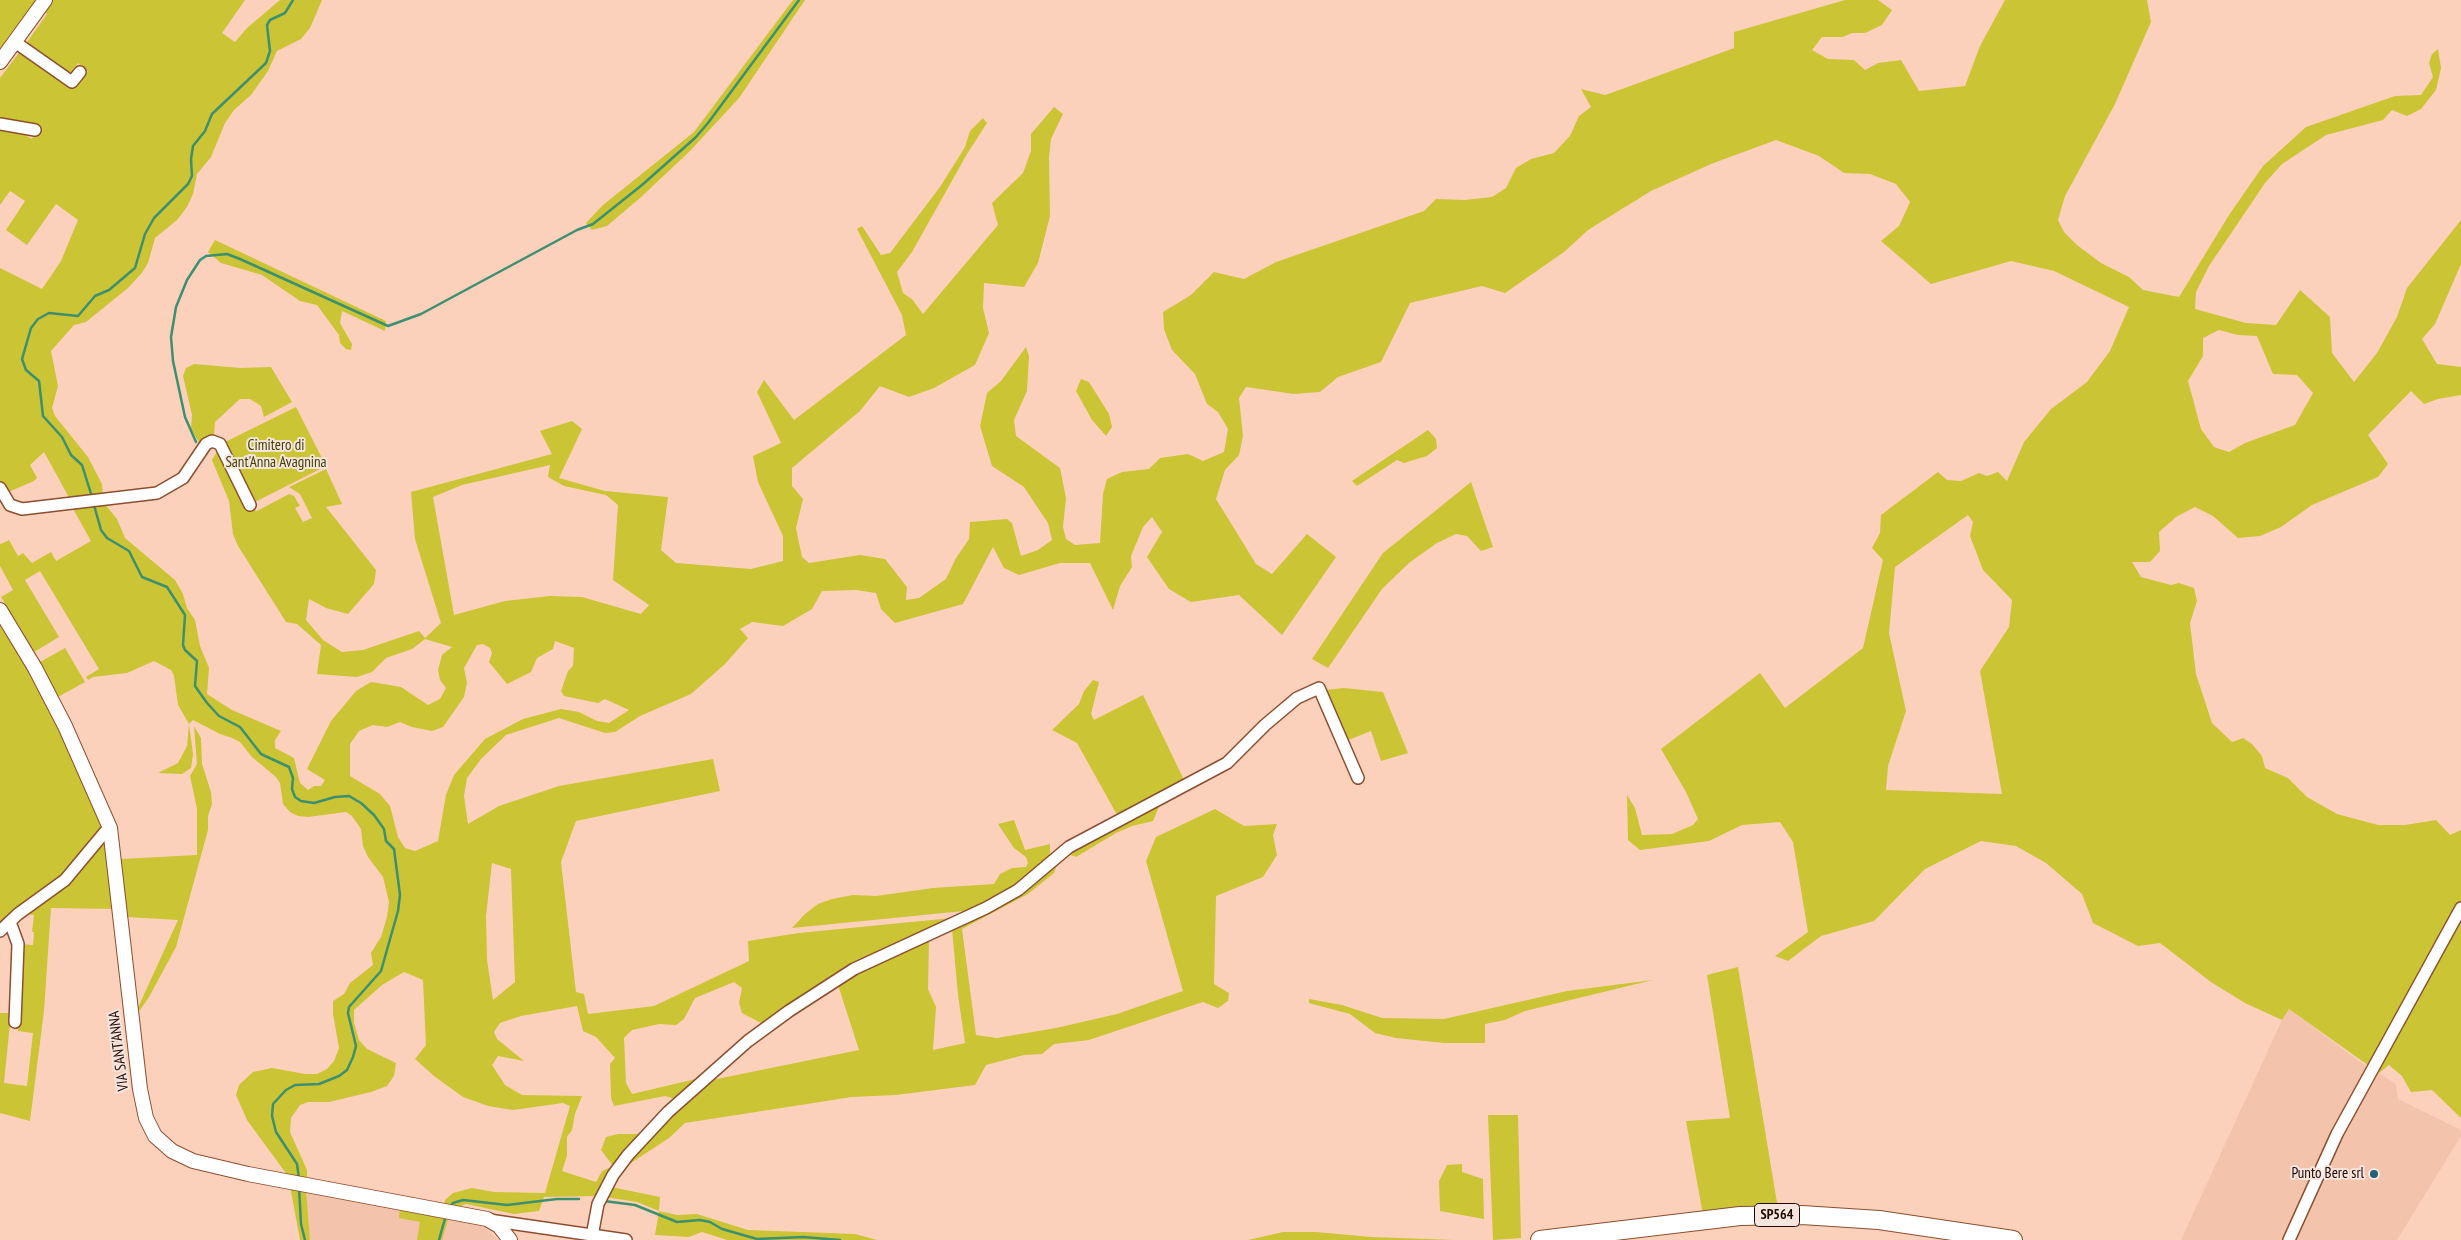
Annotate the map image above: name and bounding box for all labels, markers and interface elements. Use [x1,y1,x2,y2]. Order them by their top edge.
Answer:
park label: Cimitero di Sant'Anna Avagnina [225,437,327,472]
street label: VIA SANT'ANNA [105,1010,133,1092]
place label: Punto Bere srl [2291,1165,2364,1183]
marker: Punto Bere srl [2368,1168,2380,1180]
road number: SP564 [1754,1204,1800,1226]

